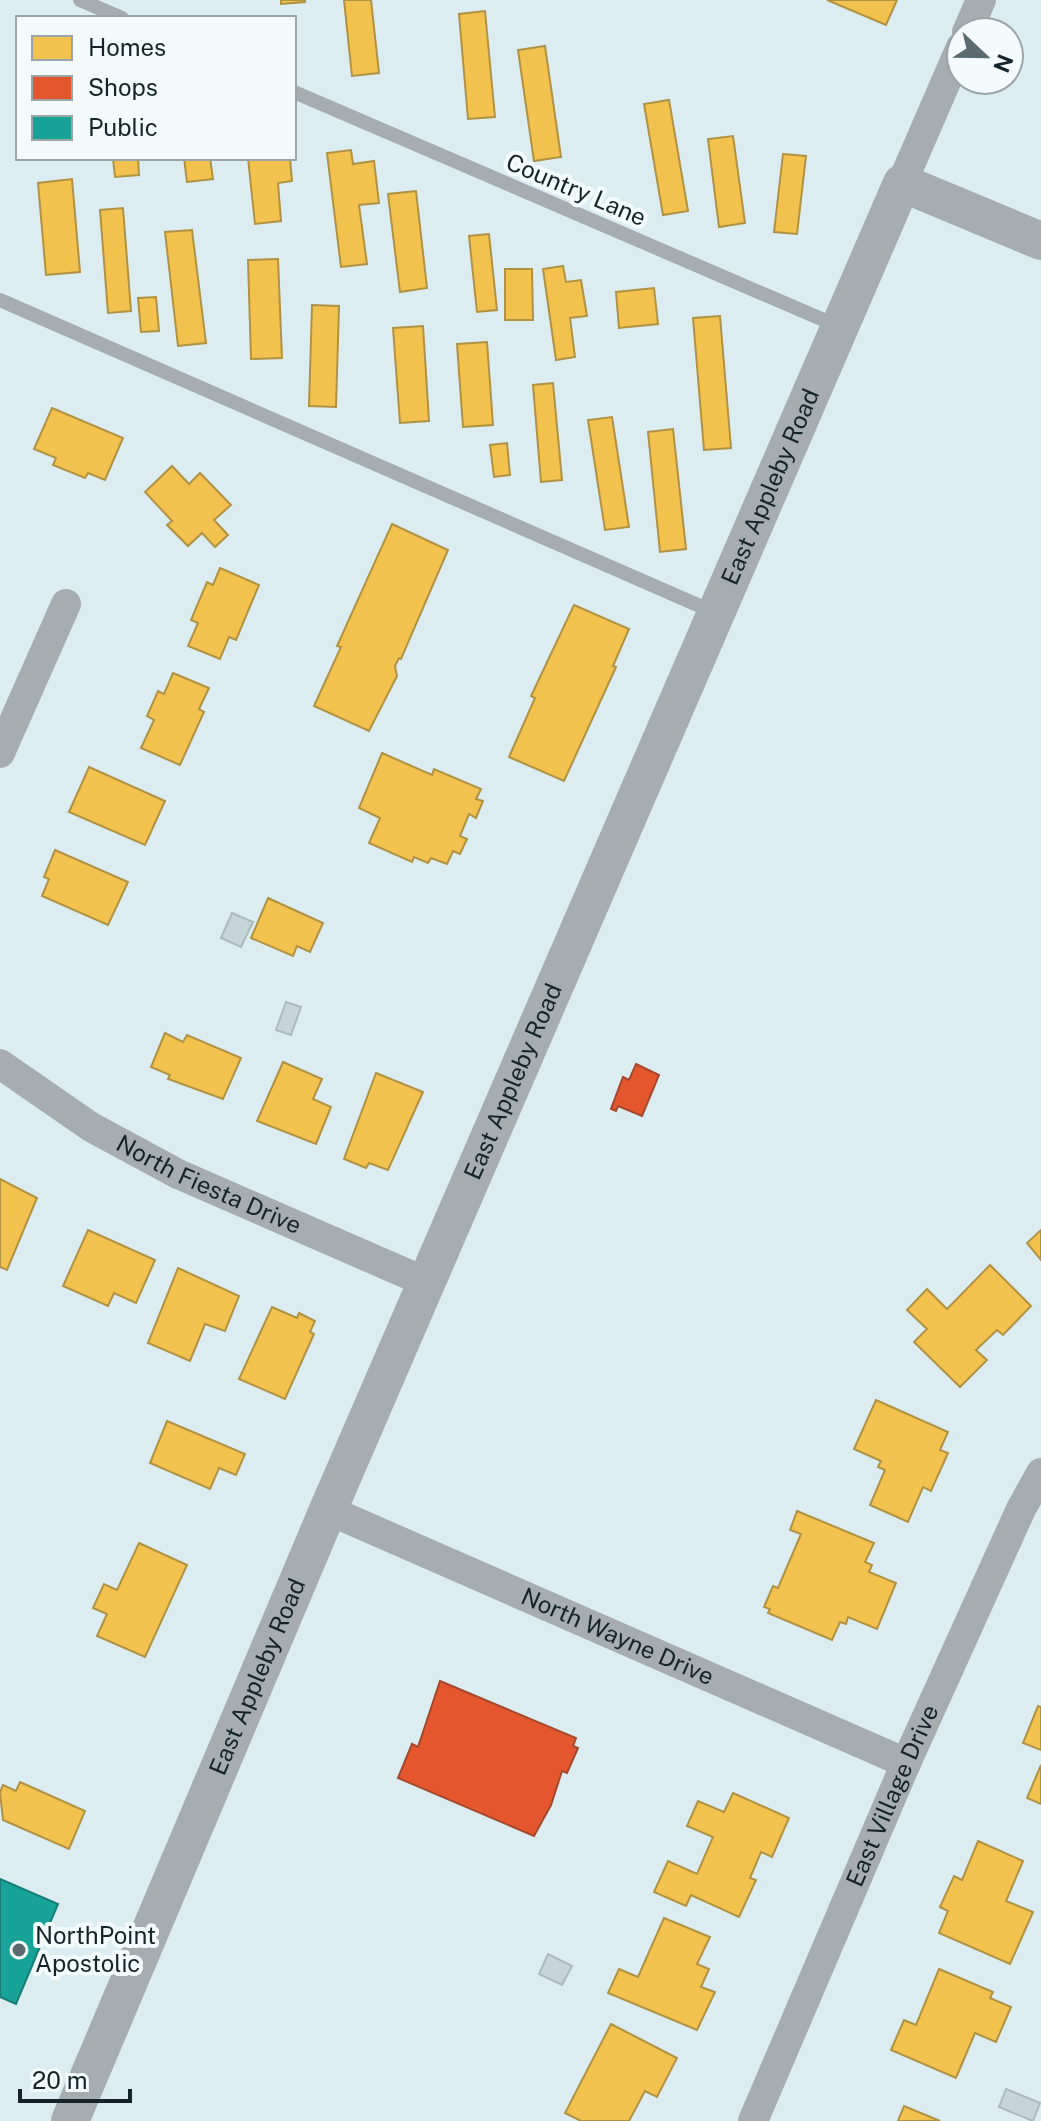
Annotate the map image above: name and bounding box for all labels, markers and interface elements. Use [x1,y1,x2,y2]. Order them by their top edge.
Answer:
legend [16,16,296,160]
north arrow [945,16,1025,96]
text: Homes [88,33,166,61]
text: N [988,51,1019,76]
text: Shops [88,73,158,101]
text: Public [88,113,158,141]
street label: Country Lane [502,147,651,231]
street label: East Appleby Road [715,384,824,589]
street label: East Appleby Road [458,979,567,1183]
street label: North Fiesta Drive [112,1128,306,1239]
street label: East Appleby Road [203,1574,310,1779]
street label: North Wayne Drive [517,1581,718,1690]
street label: East Village Drive [840,1700,944,1890]
place label: NorthPoint Apostolic [35,1921,156,1977]
marker: NorthPoint Apostolic [10,1941,28,1959]
scale bar [20,2053,130,2103]
text: 20 m [32,2066,88,2094]

